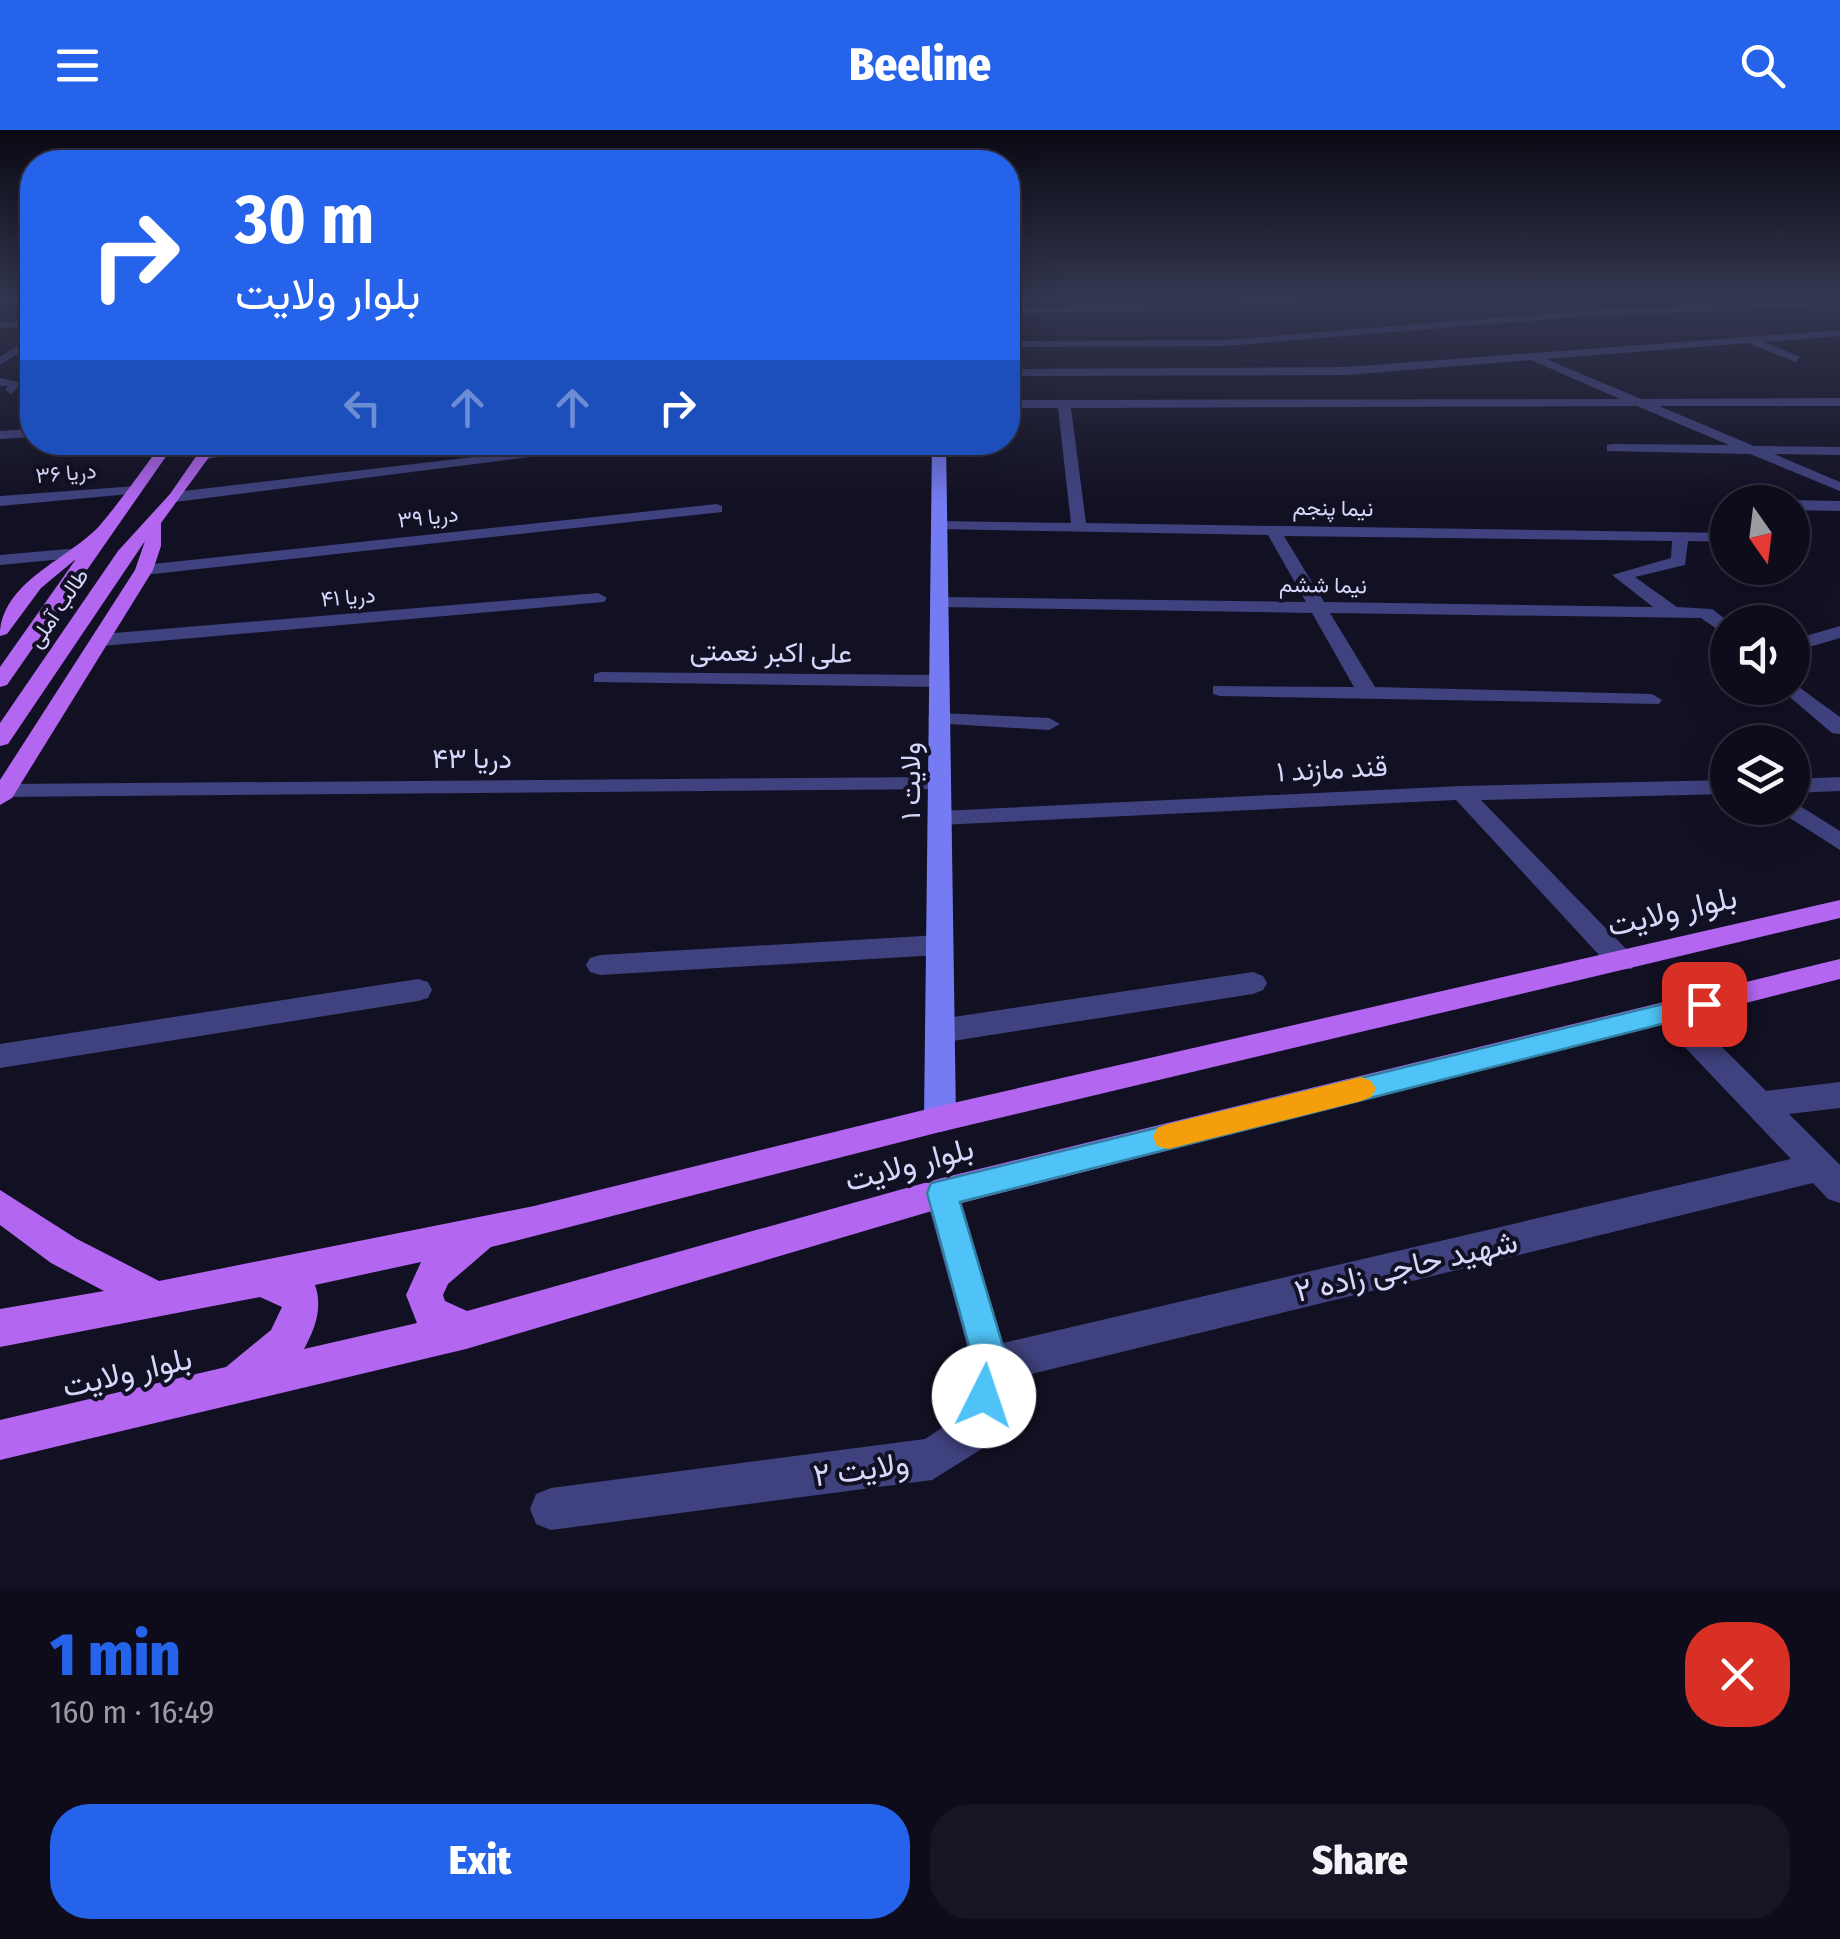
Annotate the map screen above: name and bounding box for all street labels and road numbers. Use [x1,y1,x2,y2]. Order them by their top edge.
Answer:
street label: دریا ۳۶ [34,457,98,489]
street label: نیما پنجم [1292,494,1374,523]
street label: دریا ۳۹ [396,500,460,534]
street label: طالب آملی [22,563,94,653]
street label: نیما ششم [1279,571,1367,600]
street label: دریا ۴۱ [320,581,376,613]
street label: علی اکبر نعمتی [689,634,853,671]
street label: دریا ۴۳ [432,742,512,776]
street label: ولایت ۱ [894,742,928,820]
street label: قند مازند ۱ [1276,750,1388,789]
street label: بلوار ولایت [1603,878,1741,945]
street label: بلوار ولایت [840,1129,978,1200]
street label: شهید حاجی زاده ۲ [1291,1222,1521,1311]
street label: بلوار ولایت [58,1339,196,1406]
street label: ولایت ۲ [811,1443,912,1496]

